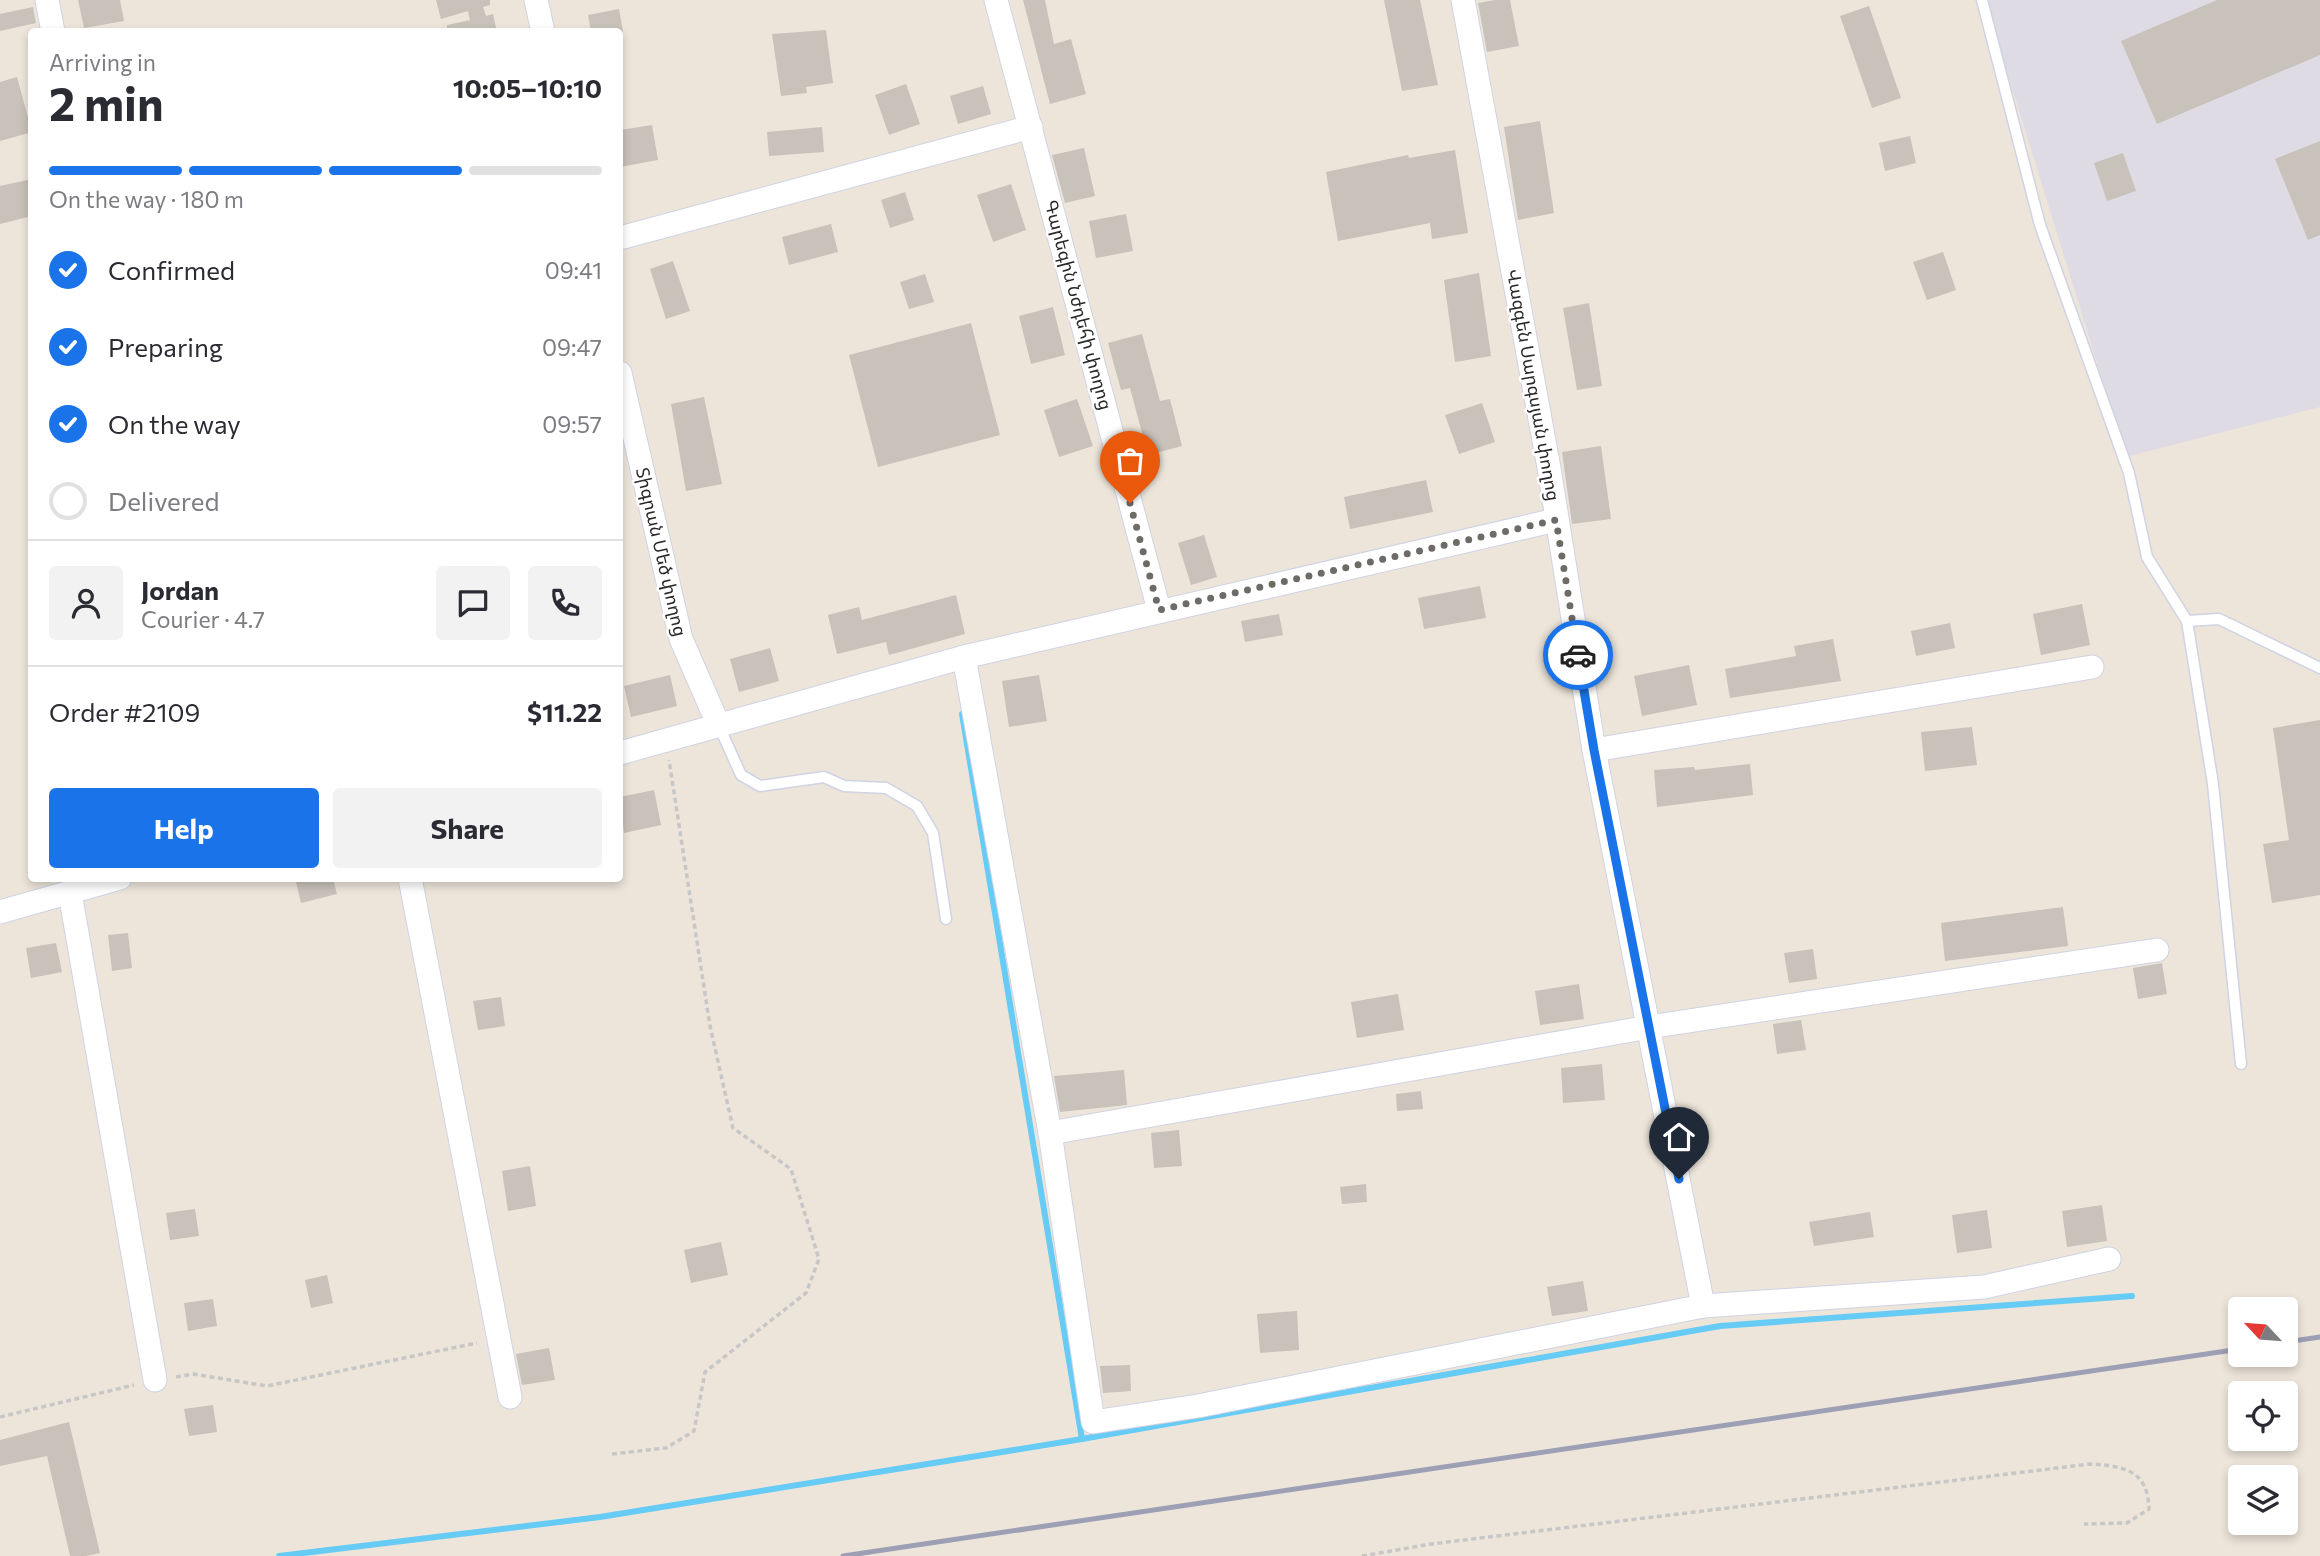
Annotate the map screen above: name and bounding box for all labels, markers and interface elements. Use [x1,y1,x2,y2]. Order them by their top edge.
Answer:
text: Arriving in [49,48,156,76]
text: 10:05–10:10 [453,72,602,103]
text: 2 min [49,74,164,130]
text: On the way · 180 m [49,185,244,213]
street label: Գարեգին Նժդեհի փողոց [1040,197,1118,412]
icon: check [49,251,87,289]
text: Confirmed [108,254,235,285]
text: 09:41 [545,256,602,284]
street label: Վազգեն Սարգսյան փողոց [1503,267,1565,503]
icon: check [49,328,87,366]
text: Preparing [108,331,223,362]
text: 09:47 [542,333,602,361]
icon: check [49,405,87,443]
text: On the way [108,408,241,439]
text: 09:57 [542,410,602,438]
pin [1100,431,1160,503]
icon: bag [1111,442,1149,480]
street label: Տիգրան Մեծ փողոց [632,465,692,638]
text: Delivered [108,485,219,516]
button: person [49,566,123,640]
button: chat [436,566,510,640]
button: phone [528,566,602,640]
text: Jordan [141,574,219,605]
text: Courier · 4.7 [141,605,265,633]
courier [1543,620,1613,690]
icon: car [1559,636,1597,674]
text: Order #2109 [49,696,200,727]
text: $11.22 [527,696,602,727]
button: Help [49,788,319,868]
button: Share [333,788,602,868]
pin [1649,1107,1709,1179]
icon: home [1660,1118,1698,1156]
north arrow [2228,1297,2298,1367]
map controls [2228,1297,2298,1535]
button: locate [2228,1381,2298,1451]
button: layers [2228,1465,2298,1535]

